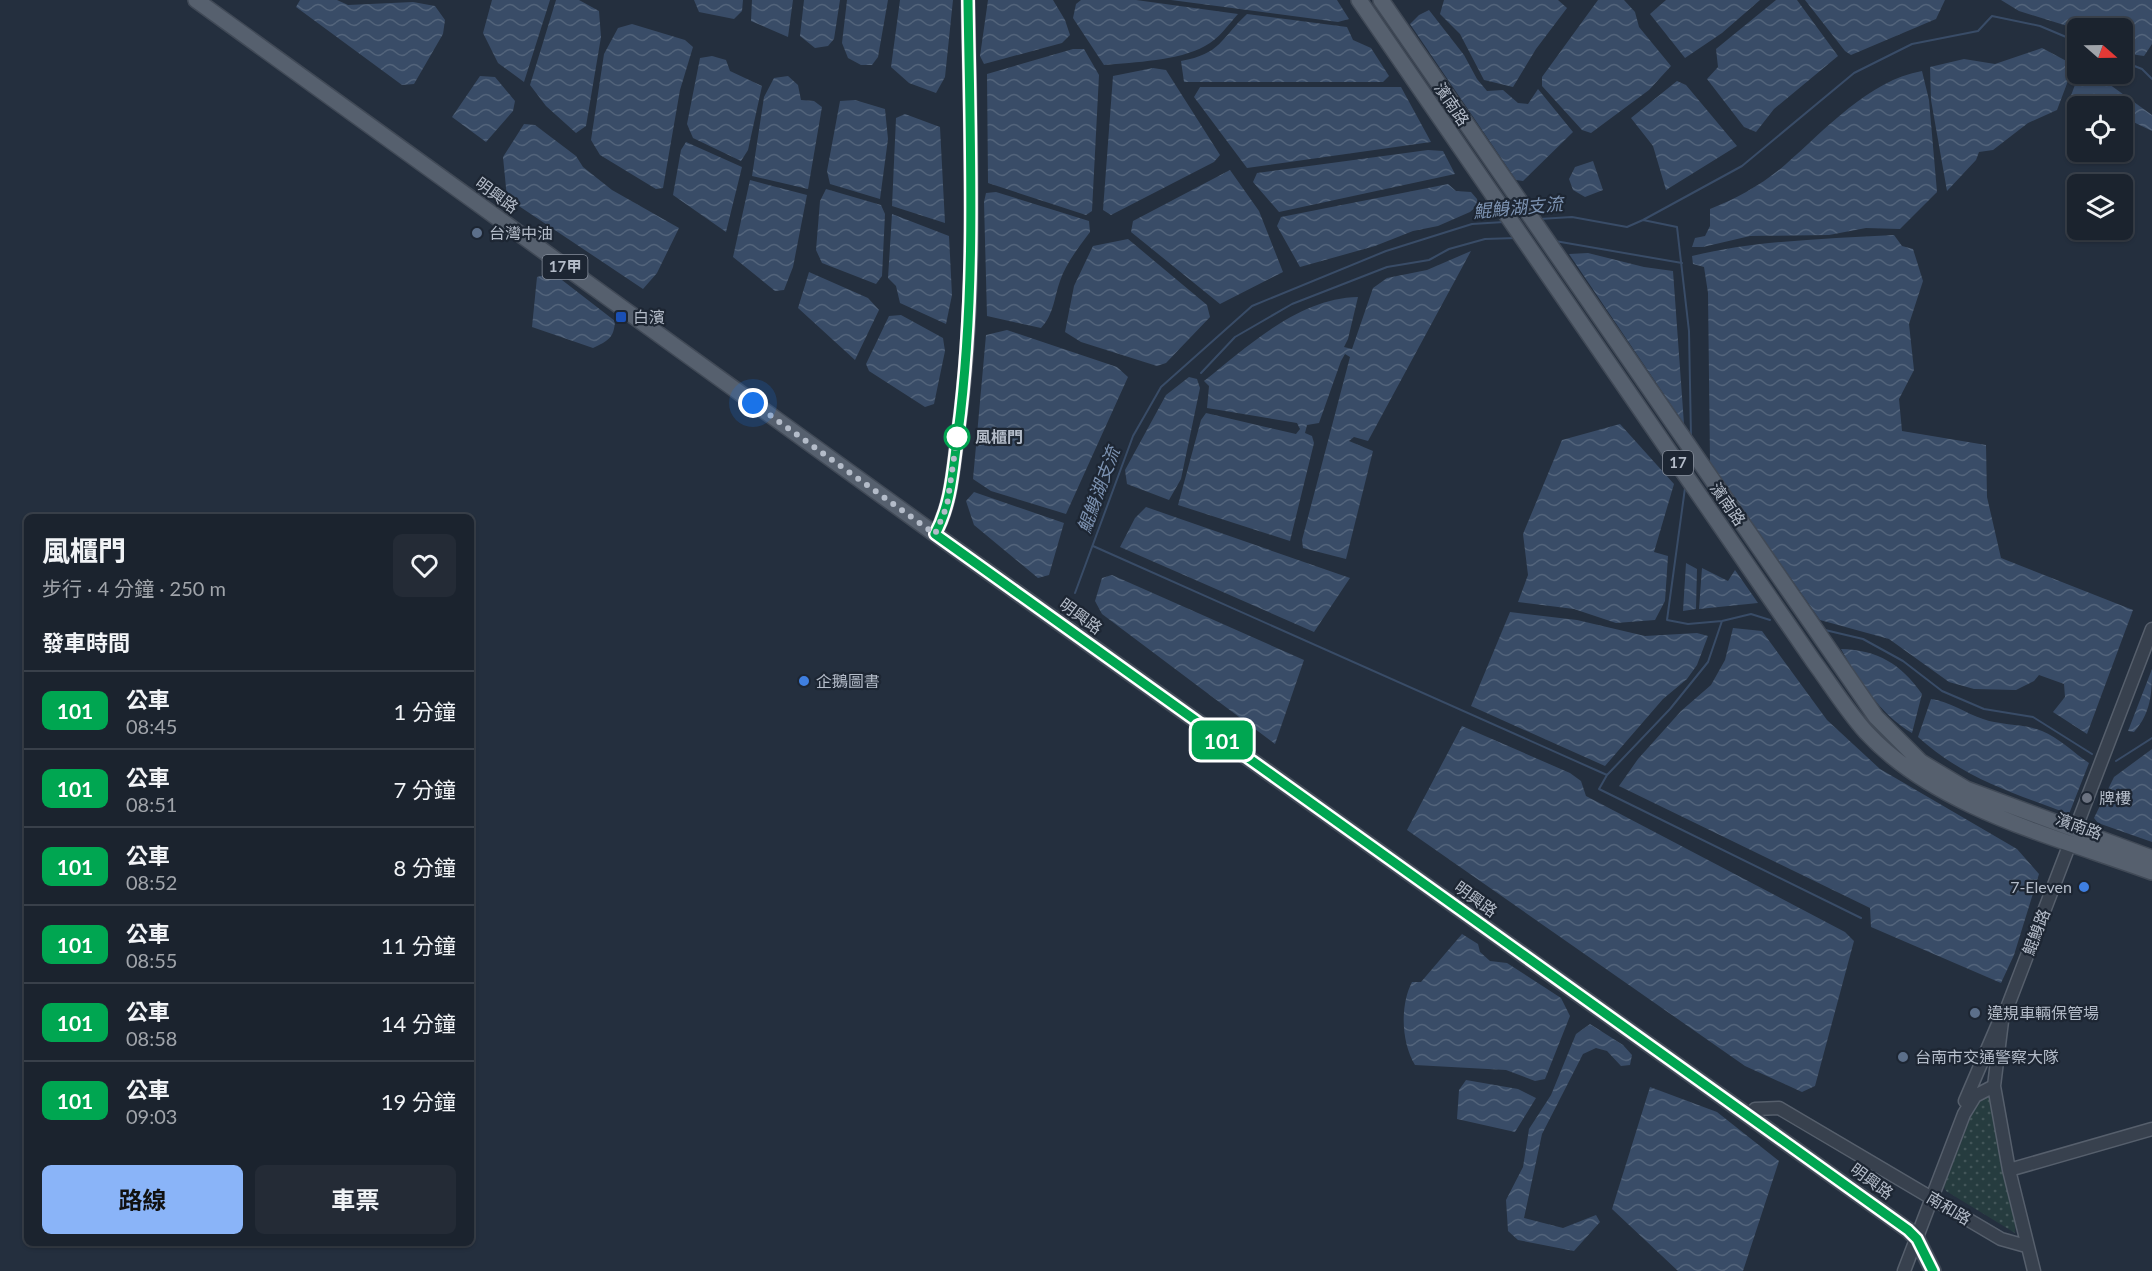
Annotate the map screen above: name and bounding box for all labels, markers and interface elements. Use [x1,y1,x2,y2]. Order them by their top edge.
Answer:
north arrow [2067,18,2133,84]
map controls [2067,18,2133,240]
street label: 濱南路 [1431,79,1474,129]
button: locate [2067,96,2133,162]
street label: 明興路 [472,173,522,216]
button: layers [2067,174,2133,240]
water label: 鯤鯓湖支流 [1472,192,1567,222]
place label: 台灣中油 [489,223,553,242]
marker: 台灣中油 [470,226,484,240]
road number: 17甲 [542,255,588,279]
place label: 白濱 [633,307,665,326]
marker: 白濱 [614,310,628,324]
your location [738,388,768,418]
marker: 風櫃門 [944,424,970,450]
place label: 風櫃門 [975,427,1023,446]
water label: 鯤鯓湖支流 [1072,441,1125,536]
road number: 17 [1663,451,1693,475]
street label: 濱南路 [1707,479,1750,529]
text: 風櫃門 [42,533,126,567]
button: heart [393,534,456,597]
text: 步行 · 4 分鐘 · 250 m [42,576,226,600]
street label: 明興路 [1056,594,1106,637]
text: 發車時間 [42,629,130,656]
place label: 企鵝圖書 [816,671,880,690]
marker: 企鵝圖書 [797,674,811,688]
text: 公車 [126,686,170,713]
text: 101 [57,698,93,723]
text: 1 分鐘 [394,698,456,725]
text: 08:45 [126,714,177,738]
line badge: 101 [1188,720,1256,760]
text: 101 [1204,728,1240,753]
text: 公車 [126,764,170,791]
text: 101 [57,776,93,801]
text: 7 分鐘 [394,776,456,803]
place label: 牌樓 [2099,788,2131,807]
marker: 牌樓 [2080,791,2094,805]
text: 08:51 [126,792,177,816]
street label: 濱南路 [2053,808,2105,843]
text: 公車 [126,842,170,869]
text: 101 [57,854,93,879]
text: 8 分鐘 [394,854,456,881]
text: 08:52 [126,870,177,894]
street label: 明興路 [1451,877,1501,920]
place label: 7-Eleven [2010,877,2072,896]
marker: 7-Eleven [2077,880,2091,894]
street label: 鯤鯓路 [2018,906,2053,958]
text: 公車 [126,920,170,947]
text: 101 [57,932,93,957]
text: 11 分鐘 [381,932,456,959]
text: 08:55 [126,948,177,972]
text: 公車 [126,998,170,1025]
place label: 違規車輛保管場 [1987,1003,2099,1022]
marker: 違規車輛保管場 [1968,1006,1982,1020]
text: 101 [57,1010,93,1035]
text: 14 分鐘 [381,1010,456,1037]
text: 08:58 [126,1026,177,1050]
place label: 台南市交通警察大隊 [1915,1047,2059,1066]
marker: 台南市交通警察大隊 [1896,1050,1910,1064]
text: 公車 [126,1076,170,1103]
text: 101 [57,1088,93,1113]
text: 19 分鐘 [381,1088,456,1115]
text: 09:03 [126,1104,177,1128]
street label: 明興路 [1847,1159,1897,1202]
button: 路線 [42,1165,243,1234]
button: 車票 [255,1165,456,1234]
street label: 南和路 [1924,1187,1975,1228]

